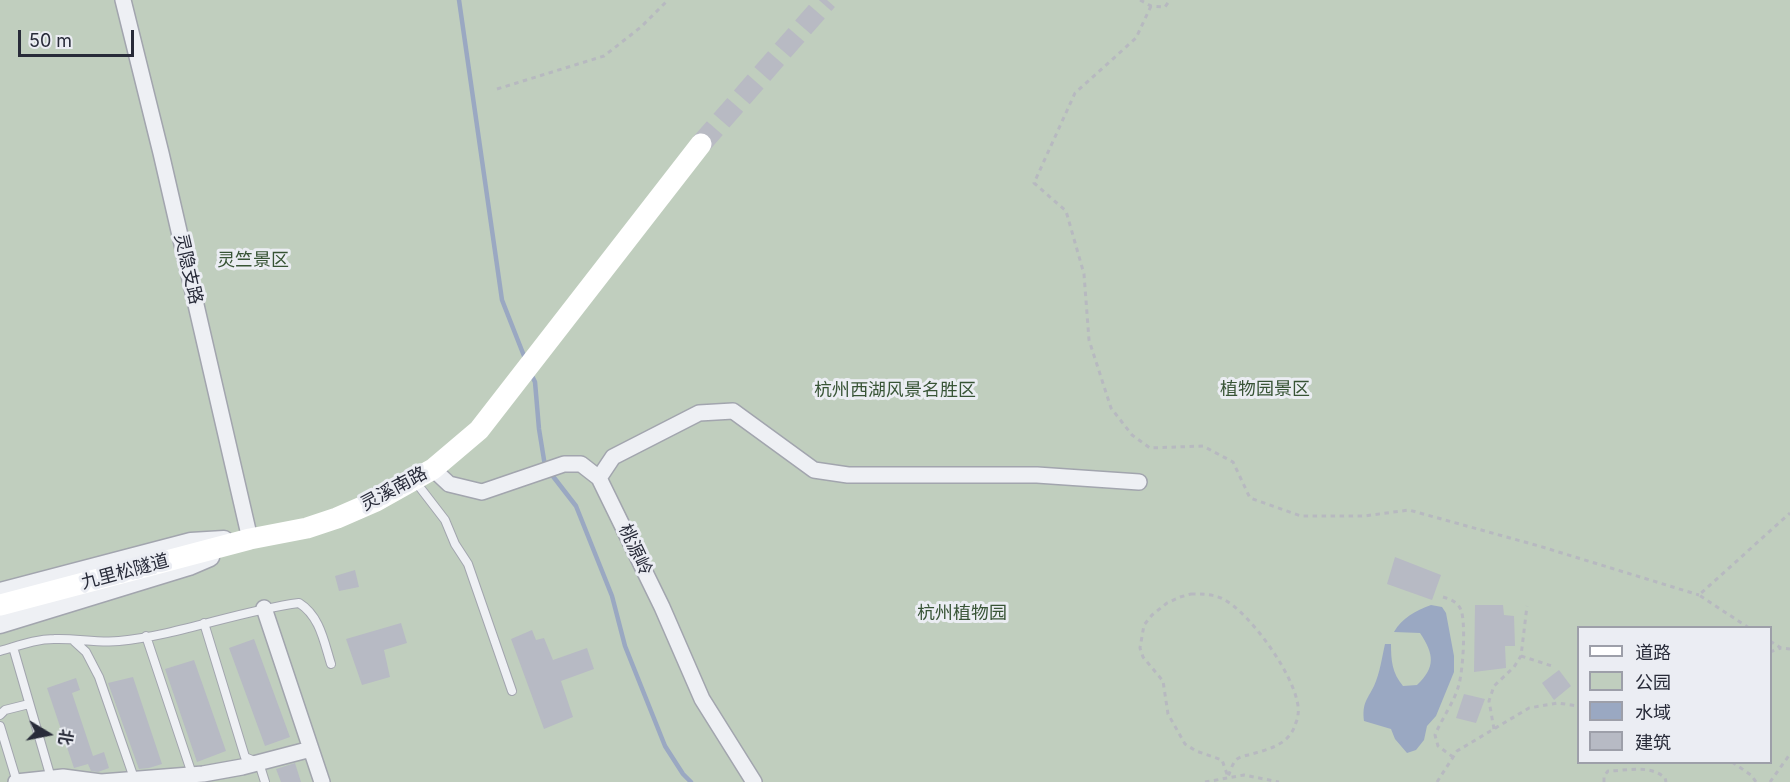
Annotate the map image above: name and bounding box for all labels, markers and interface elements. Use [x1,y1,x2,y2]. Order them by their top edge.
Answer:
scale bar [21,18,136,56]
text: 50 m [29,30,72,51]
street label: 灵隐支路 [169,231,207,307]
park label: 灵竺景区 [217,250,289,272]
park label: 植物园景区 [1220,379,1310,401]
park label: 杭州西湖风景名胜区 [814,380,976,402]
street label: 灵溪南路 [357,463,431,515]
street label: 桃源岭 [614,521,656,579]
street label: 九里松隧道 [79,550,171,594]
park label: 杭州植物园 [917,603,1007,625]
legend [1577,626,1772,764]
text: 道路 [1635,642,1671,663]
text: 公园 [1635,672,1671,693]
text: 水域 [1635,702,1671,723]
north arrow [18,704,78,764]
text: 北 [54,727,77,747]
text: 建筑 [1635,732,1671,753]

